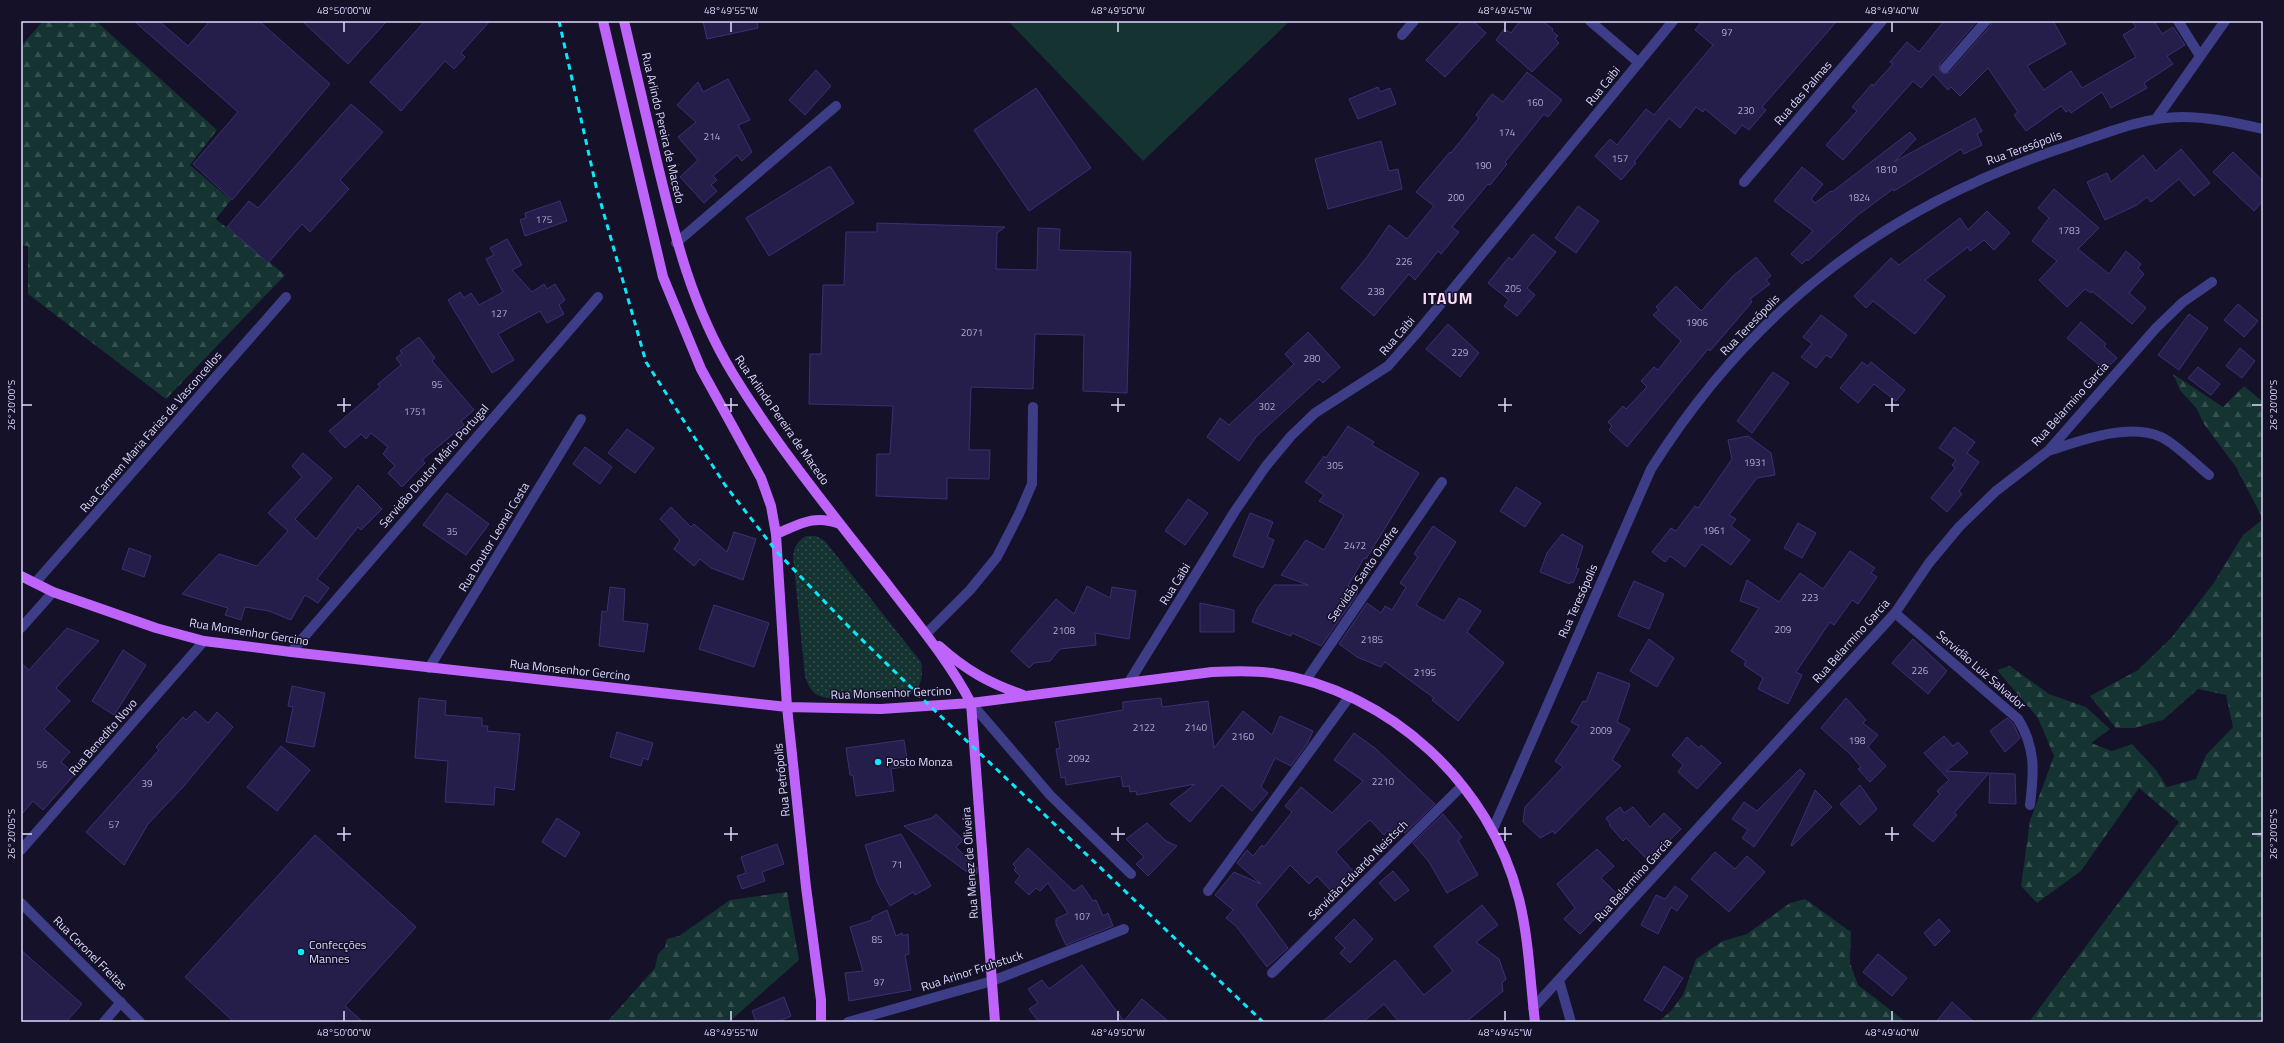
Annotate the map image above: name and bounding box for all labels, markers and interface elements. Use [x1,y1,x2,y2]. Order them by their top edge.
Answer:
text: 48°50'00"W [317,3,371,18]
text: 48°49'55"W [704,3,758,18]
text: 48°49'50"W [1091,3,1145,18]
text: 48°49'45"W [1478,3,1532,18]
text: 48°49'40"W [1865,3,1919,18]
house number: 97 [1721,25,1733,40]
street label: Rua Arlindo Pereira de Macedo [637,50,690,205]
street label: Rua das Palmas [1769,56,1836,129]
street label: Rua Caibi [1581,62,1625,110]
house number: 160 [1527,95,1544,110]
house number: 230 [1738,103,1755,118]
house number: 174 [1499,125,1516,140]
street label: Rua Teresópolis [1983,125,2065,170]
house number: 214 [704,129,721,144]
house number: 157 [1612,151,1628,166]
house number: 190 [1475,158,1492,173]
house number: 1810 [1875,162,1898,177]
house number: 200 [1448,190,1465,205]
house number: 1824 [1848,190,1871,205]
house number: 175 [536,212,553,227]
house number: 1783 [2058,223,2080,238]
house number: 226 [1396,254,1413,269]
house number: 205 [1505,281,1522,296]
house number: 238 [1368,284,1385,299]
district label: ITAUM [1422,286,1474,310]
street label: Rua Teresópolis [1715,289,1784,360]
house number: 127 [491,306,507,321]
street label: Rua Caibi [1374,312,1419,359]
house number: 1906 [1686,315,1709,330]
house number: 2071 [961,325,983,340]
house number: 229 [1452,345,1469,360]
street label: Rua Carmen Maria Farias de Vasconcellos [75,346,227,517]
street label: Rua Arlindo Pereira de Macedo [730,351,835,488]
house number: 280 [1304,351,1321,366]
street label: Rua Belarmino Garcia [2026,357,2113,450]
house number: 95 [431,377,443,392]
text: 26°20'00"S [4,380,19,430]
text: 26°20'00"S [2266,380,2281,430]
street label: Servidão Doutor Mário Portugal [374,399,493,532]
house number: 302 [1259,399,1275,414]
house number: 1751 [404,404,426,419]
house number: 1931 [1744,455,1766,470]
house number: 305 [1327,458,1344,473]
street label: Rua Doutor Leonel Costa [453,478,534,595]
street label: Servidão Santo Onofre [1322,522,1403,626]
house number: 1961 [1703,523,1725,538]
house number: 35 [446,524,458,539]
house number: 2472 [1344,538,1366,553]
street label: Rua Caibi [1154,559,1195,608]
street label: Rua Teresópolis [1553,560,1603,641]
house number: 223 [1802,590,1818,605]
street label: Rua Belarmino Garcia [1807,594,1894,687]
street label: Rua Monsenhor Gercino [188,613,310,650]
house number: 209 [1775,622,1792,637]
house number: 2108 [1053,623,1076,638]
street label: Servidão Luiz Salvador [1932,625,2030,714]
house number: 2185 [1361,632,1384,647]
street label: Rua Monsenhor Gercino [509,654,631,685]
house number: 226 [1912,663,1929,678]
house number: 2195 [1414,665,1437,680]
street label: Rua Monsenhor Gercino [830,681,952,704]
street label: Rua Benedito Novo [64,694,142,779]
house number: 2122 [1133,720,1155,735]
house number: 2140 [1185,720,1208,735]
house number: 2009 [1590,723,1613,738]
house number: 2160 [1232,729,1255,744]
house number: 198 [1849,733,1866,748]
street label: Rua Petrópolis [768,742,795,818]
house number: 2092 [1068,751,1090,766]
place label: Posto Monza [886,752,952,771]
house number: 56 [36,757,48,772]
marker: Posto Monza [873,757,883,767]
house number: 2210 [1372,774,1395,789]
house number: 39 [141,776,153,791]
street label: Rua Menez de Oliveira [956,807,983,920]
text: 26°20'05"S [4,809,19,859]
text: 26°20'05"S [2266,809,2281,859]
street label: Servidão Eduardo Neistsch [1303,815,1412,924]
house number: 57 [108,817,120,832]
street label: Rua Belarmino Garcia [1589,833,1676,926]
house number: 71 [891,857,903,872]
house number: 107 [1074,909,1090,924]
street label: Rua Coronel Freitas [49,911,132,994]
house number: 85 [871,932,883,947]
place label: Confecções Mannes [309,935,367,968]
street label: Rua Arinor Fruhstuck [918,945,1025,996]
marker: Confecções Mannes [296,947,306,957]
house number: 97 [873,975,885,990]
text: 48°50'00"W [317,1025,371,1040]
text: 48°49'55"W [704,1025,758,1040]
text: 48°49'50"W [1091,1025,1145,1040]
text: 48°49'45"W [1478,1025,1532,1040]
text: 48°49'40"W [1865,1025,1919,1040]

